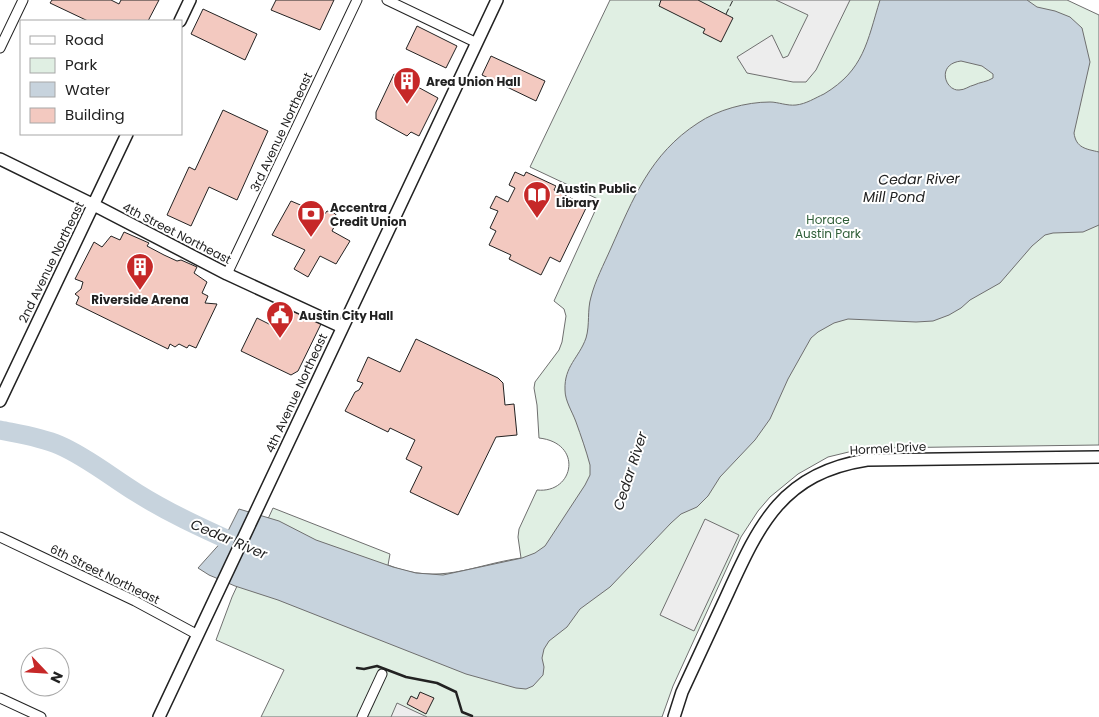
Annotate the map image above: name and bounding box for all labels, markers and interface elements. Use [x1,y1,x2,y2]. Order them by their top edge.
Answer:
legend [20,20,182,135]
text: Road [65,29,104,50]
text: Park [65,54,97,75]
building icon: Area Union Hall [392,66,422,105]
street label: 3rd Avenue Northeast [246,70,316,194]
place label: Area Union Hall [426,73,520,90]
text: Water [65,79,111,100]
text: Building [65,104,125,125]
water label: Cedar River [878,168,961,190]
library icon: Austin Public Library [522,180,552,219]
place label: Austin Public Library [556,180,637,211]
water label: Mill Pond [863,187,926,207]
street label: 4th Street Northeast [120,198,234,268]
street label: 2nd Avenue Northeast [14,199,88,325]
bank icon: Accentra Credit Union [296,199,326,238]
place label: Accentra Credit Union [330,199,407,230]
park label: Horace Austin Park [795,211,862,242]
building icon: Riverside Arena [125,252,155,291]
place label: Riverside Arena [91,291,189,308]
public building icon: Austin City Hall [265,300,295,339]
place label: Austin City Hall [299,307,393,324]
street label: 4th Avenue Northeast [261,331,331,455]
water label: Cedar River [608,428,652,513]
street label: Hormel Drive [849,438,927,458]
water label: Cedar River [188,514,271,564]
street label: 6th Street Northeast [47,540,163,608]
north arrow [20,647,70,697]
text: N [45,668,68,686]

